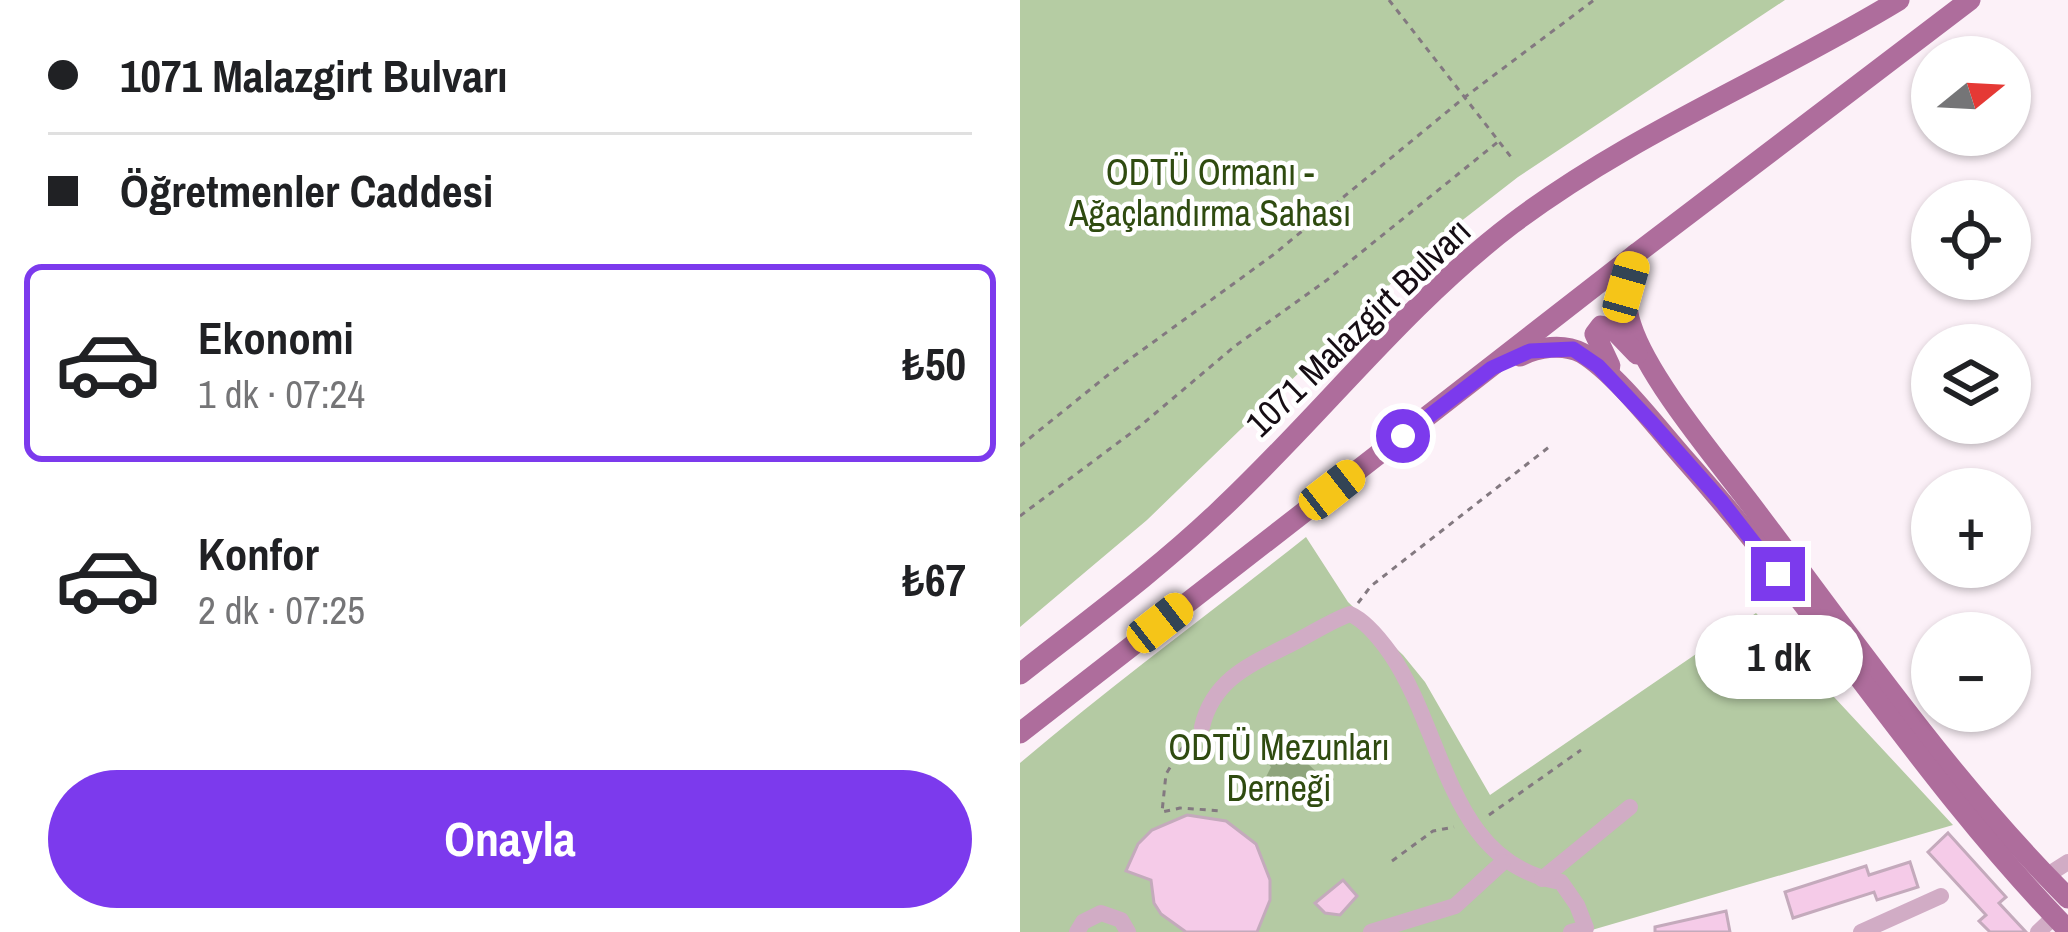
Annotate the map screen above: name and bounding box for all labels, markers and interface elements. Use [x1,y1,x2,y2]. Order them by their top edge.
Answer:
north arrow [1911,36,2031,156]
map controls [1911,36,2031,732]
text: 1071 Malazgirt Bulvarı [120,45,508,106]
park label: ODTÜ Ormanı - Ağaçlandırma Sahası [1068,148,1351,237]
text: Öğretmenler Caddesi [120,160,493,221]
button: locate [1911,180,2031,300]
street label: 1071 Malazgirt Bulvarı [1235,207,1481,447]
car [1599,247,1653,327]
text: Ekonomi [198,307,354,368]
icon: car [54,309,162,417]
button: layers [1911,324,2031,444]
text: ₺50 [902,333,966,394]
text: 1 dk · 07:24 [198,368,365,420]
route start [1376,409,1430,463]
car [1293,454,1371,526]
button: + [1911,468,2031,588]
text: Konfor [198,523,319,584]
icon: car [54,525,162,633]
route end [1751,547,1805,601]
text: ₺67 [902,549,966,610]
text: 2 dk · 07:25 [198,584,365,636]
car [1121,587,1199,659]
button: − [1911,612,2031,732]
callout: 1 dk [1694,616,1862,700]
text: 1 dk [1747,631,1811,683]
park label: ODTÜ Mezunları Derneği [1168,723,1390,812]
button: Onayla [48,770,972,908]

